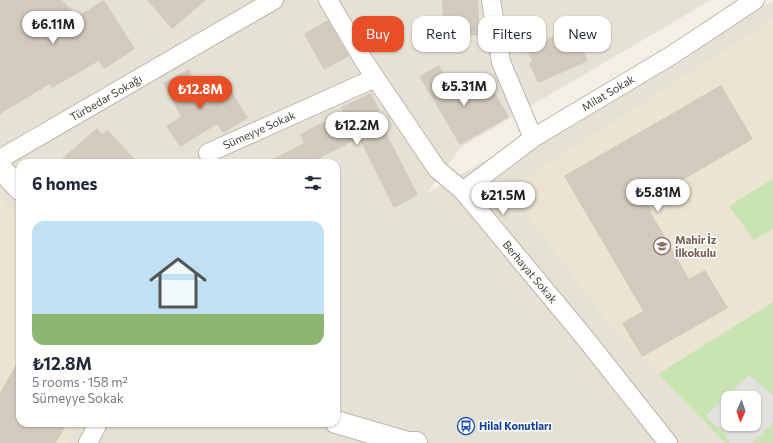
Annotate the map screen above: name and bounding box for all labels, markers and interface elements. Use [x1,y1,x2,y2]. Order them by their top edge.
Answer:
pin: ₺6.11M [20,11,86,45]
text: ₺6.11M [31,16,75,32]
chip: Buy [352,16,404,52]
chip: Rent [412,16,470,52]
chip: Filters [478,16,546,52]
chip: New [554,16,611,52]
street label: Türbedar Sokağı [67,72,144,123]
street label: Milat Sokak [579,72,637,113]
pin: ₺5.31M [431,73,497,107]
pin: ₺12.8M [167,76,233,110]
text: ₺5.31M [441,78,487,94]
text: ₺12.8M [177,81,223,97]
street label: Sümeyye Sokak [221,108,297,151]
pin: ₺12.2M [324,112,390,146]
text: ₺12.2M [334,117,380,133]
icon: filters [302,172,324,194]
text: 6 homes [32,173,97,194]
pin: ₺5.81M [625,179,691,213]
pin: ₺21.5M [470,182,536,216]
text: ₺5.81M [635,184,681,200]
text: ₺21.5M [480,187,526,203]
place label: Mahir İz İlkokulu [675,233,717,259]
school or university icon: Mahir İz İlkokulu [652,236,672,256]
street label: Berhayat Sokak [500,238,560,306]
icon: home [142,247,214,319]
text: ₺12.8M [32,353,92,374]
text: 5 rooms · 158 m² [32,374,128,390]
text: Sümeyye Sokak [32,390,124,406]
north arrow [721,391,761,431]
map controls [721,391,761,431]
bus stop icon: Hilal Konutları [456,416,476,436]
place label: Hilal Konutları [479,419,552,432]

